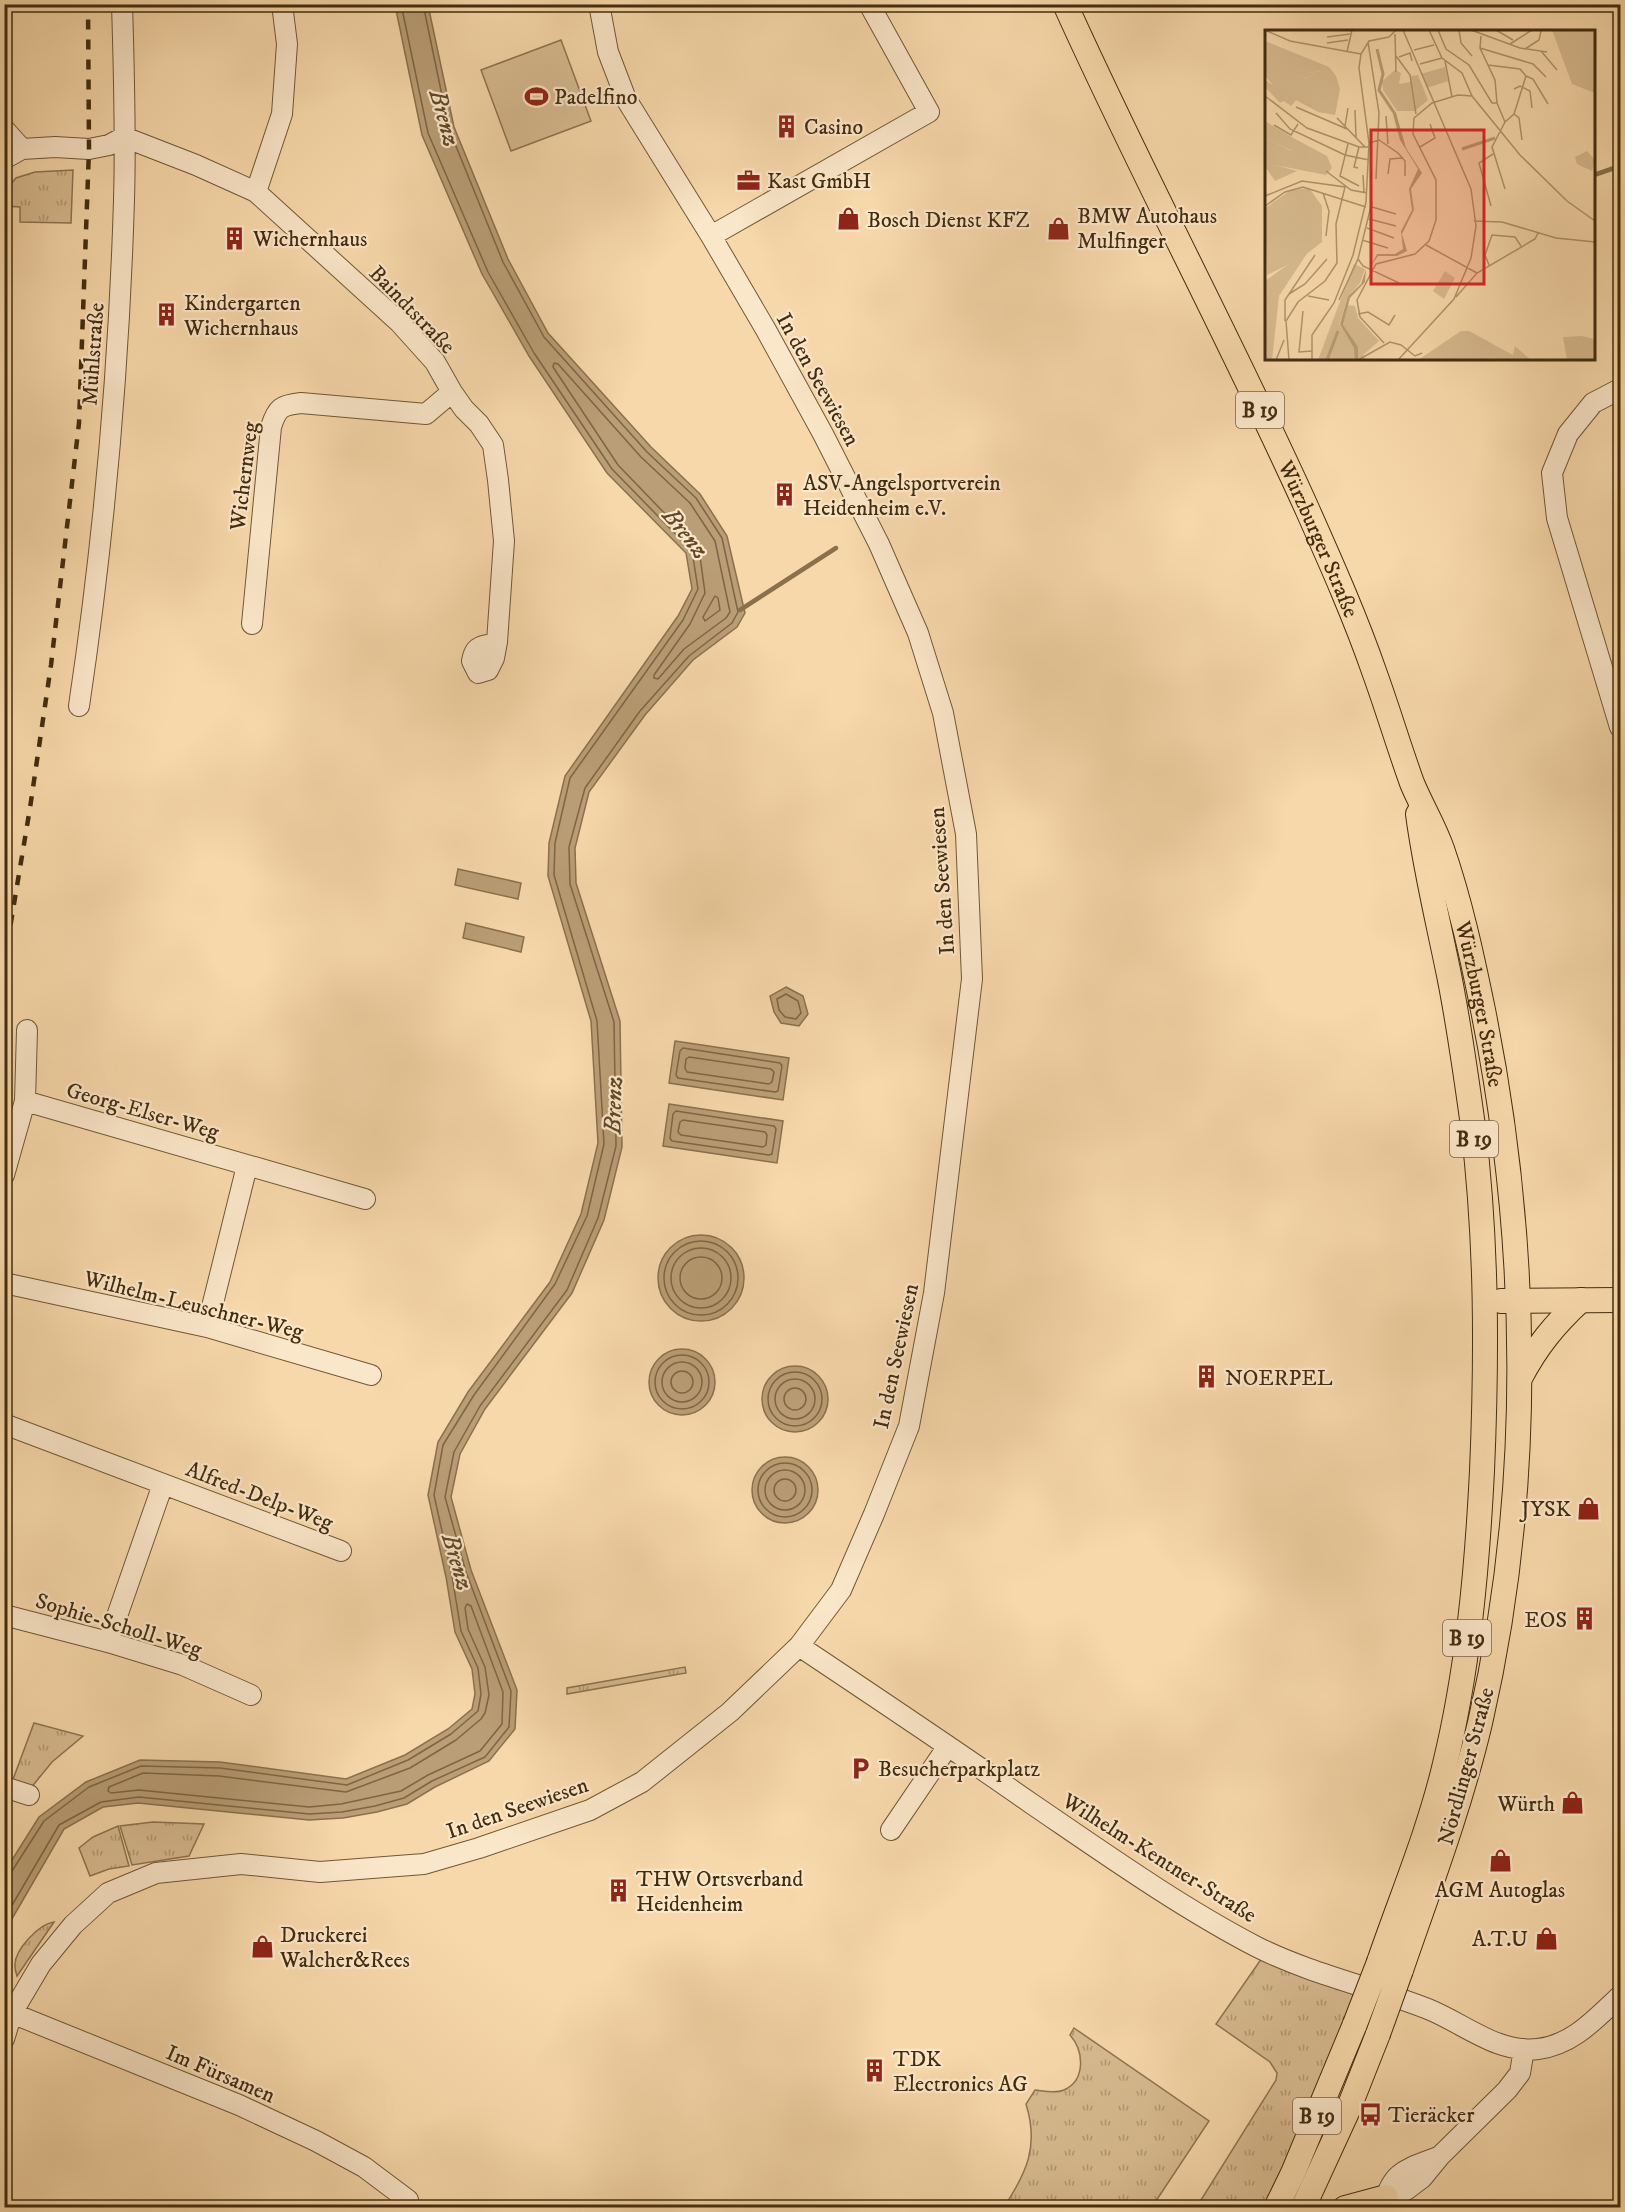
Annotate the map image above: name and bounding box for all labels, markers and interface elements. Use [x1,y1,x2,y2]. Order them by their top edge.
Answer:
inset map [1265,30,1595,360]
sports icon: Padelfino [523,83,549,109]
place label: Padelfino [554,84,637,111]
water label: Brenz [422,86,466,150]
building icon: Casino [773,113,799,139]
place label: Casino [804,114,863,141]
office icon: Kast GmbH [736,167,762,193]
place label: Kast GmbH [767,168,871,195]
place label: BMW Autohaus Mulfinger [1077,203,1217,255]
shop icon: Bosch Dienst KFZ [836,206,862,232]
place label: Bosch Dienst KFZ [867,207,1030,234]
shop icon: BMW Autohaus Mulfinger [1046,215,1072,241]
building icon: Wichernhaus [222,225,248,251]
place label: Wichernhaus [252,226,367,253]
street label: Baindtstraße [363,260,461,360]
place label: Kindergarten Wichernhaus [183,290,301,342]
street label: Mühlstraße [76,302,111,406]
building icon: Kindergarten Wichernhaus [153,302,179,328]
street label: In den Seewiesen [770,308,866,451]
road number: B 19 [1236,392,1284,428]
street label: Wichernweg [224,420,265,533]
street label: Würzburger Straße [1271,455,1364,622]
place label: ASV-Angelsportverein Heidenheim e.V. [803,470,1001,522]
building icon: ASV-Angelsportverein Heidenheim e.V. [772,482,798,508]
water label: Brenz [655,501,715,565]
street label: In den Seewiesen [924,806,961,956]
street label: Würzburger Straße [1449,918,1509,1089]
water label: Brenz [598,1076,630,1135]
street label: Georg-Elser-Weg [63,1077,222,1146]
road number: B 19 [1450,1121,1498,1157]
street label: Wilhelm-Leuschner-Weg [80,1265,307,1346]
street label: In den Seewiesen [868,1281,925,1432]
building icon: NOERPEL [1194,1364,1220,1390]
place label: NOERPEL [1225,1365,1333,1392]
street label: Alfred-Delp-Weg [182,1456,337,1537]
shop icon: JYSK [1576,1495,1602,1521]
place label: JYSK [1519,1496,1572,1523]
water label: Brenz [434,1529,479,1594]
street label: Sophie-Scholl-Weg [32,1587,205,1664]
building icon: EOS [1572,1606,1598,1632]
place label: EOS [1524,1607,1567,1634]
road number: B 19 [1443,1620,1491,1656]
street label: Nördlinger Straße [1432,1684,1500,1848]
parking icon: Besucherparkplatz [847,1755,873,1781]
place label: Besucherparkplatz [878,1756,1040,1783]
street label: In den Seewiesen [443,1771,592,1845]
street label: Wilhelm-Kentner-Straße [1056,1787,1261,1929]
shop icon: Würth [1560,1790,1586,1816]
place label: Würth [1497,1791,1555,1818]
shop icon: AGM Autoglas [1487,1847,1513,1873]
place label: THW Ortsverband Heidenheim [636,1866,803,1918]
place label: AGM Autoglas [1435,1877,1565,1904]
building icon: THW Ortsverband Heidenheim [605,1878,631,1904]
place label: Druckerei Walcher&Rees [279,1922,410,1974]
shop icon: A.T.U [1533,1925,1559,1951]
place label: A.T.U [1472,1926,1528,1953]
shop icon: Druckerei Walcher&Rees [249,1934,275,1960]
street label: Im Fürsamen [162,2039,280,2110]
place label: TDK Electronics AG [893,2046,1028,2098]
building icon: TDK Electronics AG [862,2058,888,2084]
road number: B 19 [1293,2098,1341,2134]
bus stop icon: Tieräcker [1357,2101,1383,2127]
place label: Tieräcker [1388,2102,1475,2129]

